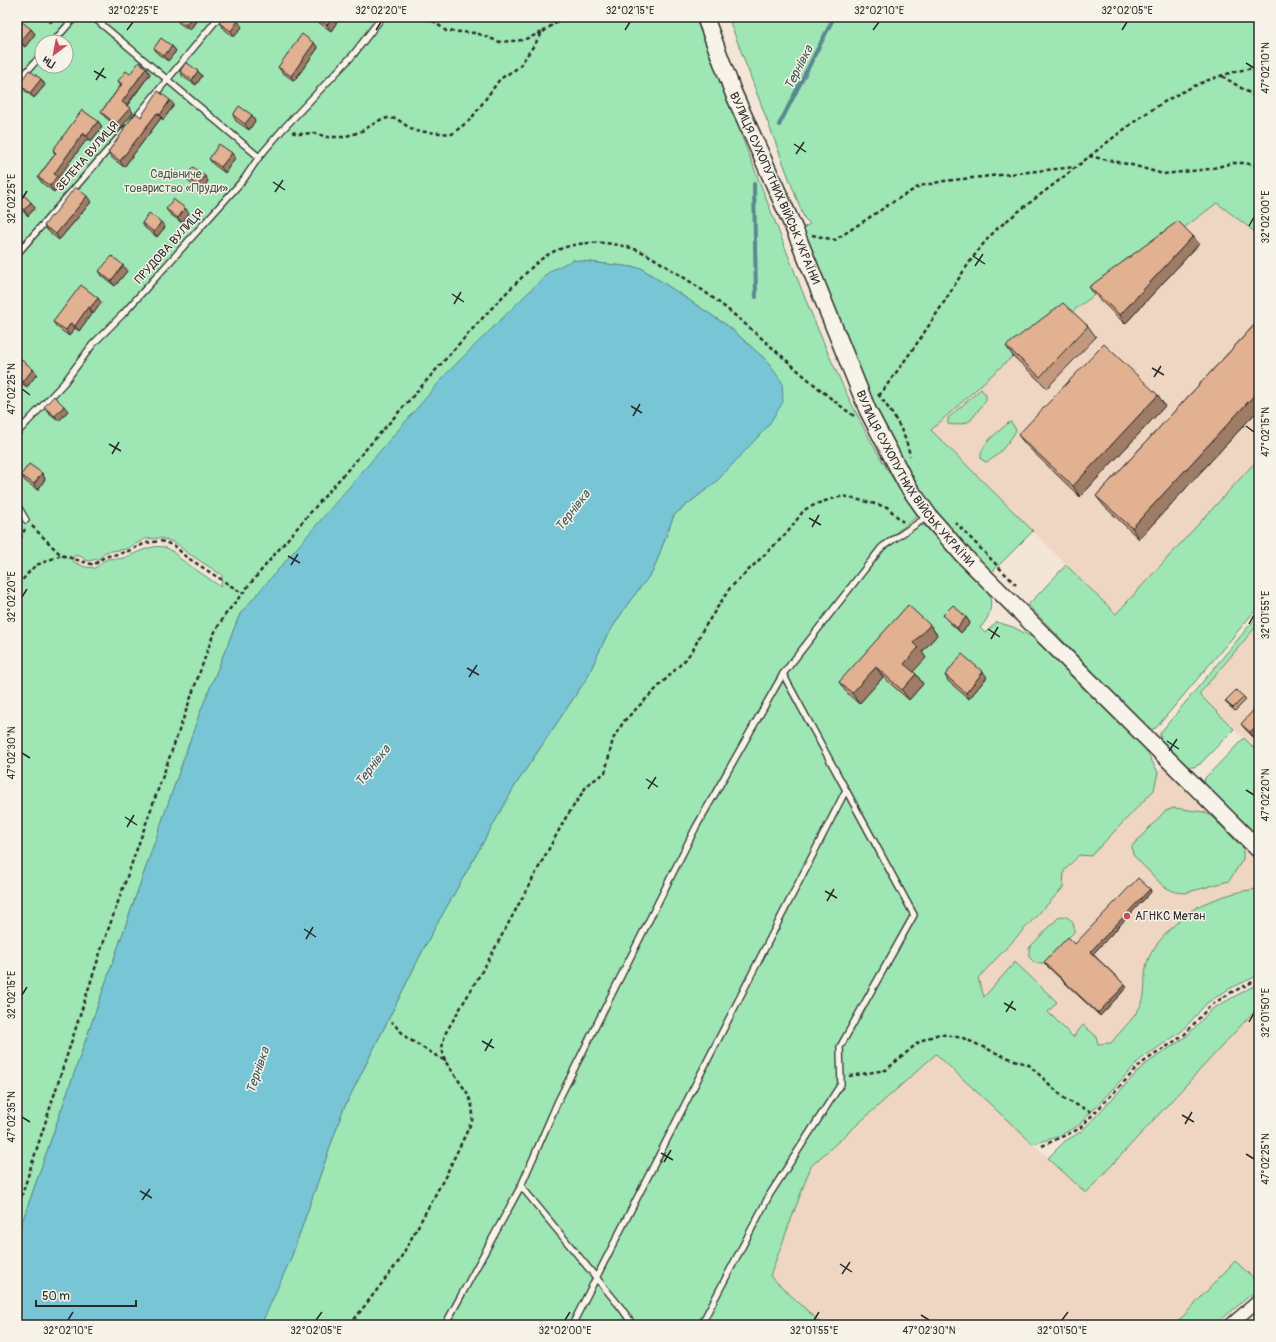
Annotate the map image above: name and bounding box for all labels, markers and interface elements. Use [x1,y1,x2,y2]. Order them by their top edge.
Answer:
text: 32°02'25"E [108,5,158,17]
text: 32°02'20"E [355,5,407,17]
text: 32°02'15"E [606,5,654,17]
text: 32°02'10"E [854,5,904,17]
text: 32°02'05"E [1101,5,1153,17]
north arrow [34,34,74,74]
water label: Тернівка [781,42,817,92]
text: 47°02'10"N [1260,42,1272,94]
text: Пн [40,53,58,71]
street label: ВУЛИЦЯ СУХОПУТНИХ ВІЙСЬК УКРАЇНИ [726,90,823,287]
street label: ЗЕЛЕНА ВУЛИЦЯ [53,118,122,195]
park label: Садівниче товариство «Пруди» [124,167,228,196]
text: 32°02'25"E [6,174,18,224]
text: 32°02'00"E [1260,191,1272,243]
street label: ПРУДОВА ВУЛИЦЯ [132,206,207,287]
text: 47°02'25"N [6,363,18,415]
street label: ВУЛИЦЯ СУХОПУТНИХ ВІЙСЬК УКРАЇНИ [852,388,977,570]
text: 47°02'15"N [1260,407,1272,457]
water label: Тернівка [552,486,594,534]
text: 32°02'20"E [6,571,18,623]
text: 32°01'55"E [1260,591,1272,639]
text: 47°02'30"N [6,726,18,780]
water label: Тернівка [352,741,394,789]
text: 47°02'20"N [1260,768,1272,822]
place label: АГНКС Метан [1135,909,1205,924]
marker: АГНКС Метан [1122,911,1132,921]
text: 32°02'15"E [6,971,18,1019]
text: 32°01'50"E [1260,988,1272,1038]
water label: Тернівка [243,1044,274,1095]
text: 47°02'35"N [6,1091,18,1143]
text: 47°02'25"N [1260,1133,1272,1185]
scale bar [36,1282,136,1308]
text: 50 m [42,1289,70,1304]
text: 32°02'10"E [43,1325,93,1337]
text: 32°02'05"E [290,1325,342,1337]
text: 32°02'00"E [539,1325,591,1337]
text: 32°01'55"E [790,1325,838,1337]
text: 47°02'30"N [902,1325,956,1337]
text: 32°01'50"E [1037,1325,1087,1337]

